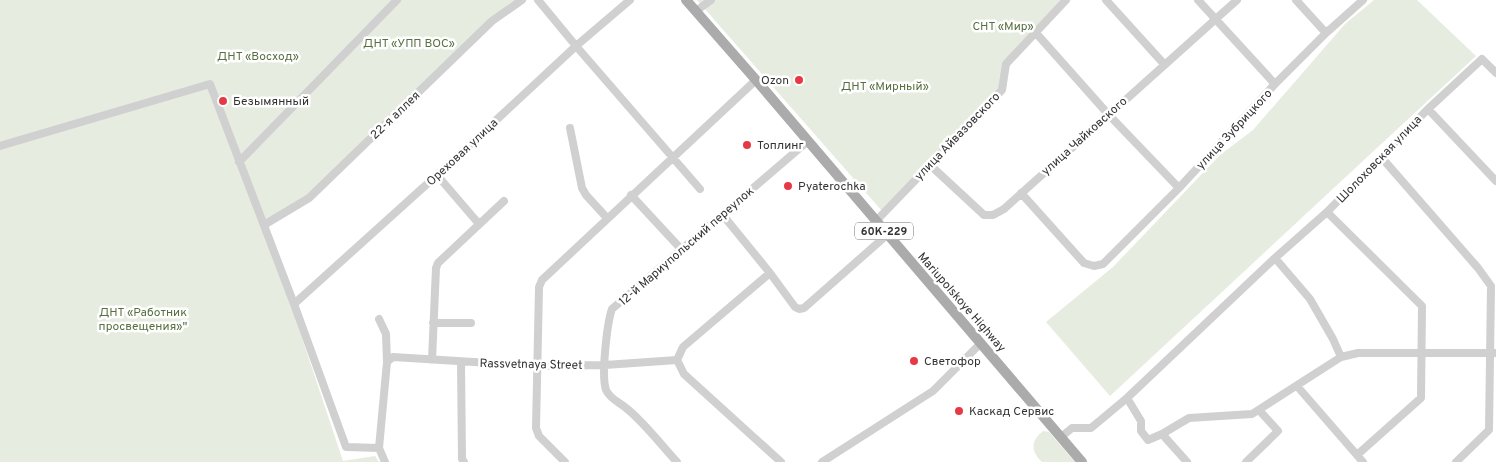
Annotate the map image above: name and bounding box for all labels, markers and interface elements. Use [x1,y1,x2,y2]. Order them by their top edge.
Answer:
park label: СНТ «Мир» [972,19,1034,35]
park label: ДНТ «УПП ВОС» [363,36,455,52]
park label: ДНТ «Восход» [217,49,299,65]
place label: Ozon [761,73,789,89]
marker: Ozon [793,74,805,86]
park label: ДНТ «Мирный» [841,79,929,95]
street label: улица Зубрицкого [1193,86,1276,173]
street label: 22-я аллея [367,88,424,143]
street label: улица Айвазовского [911,89,1004,184]
place label: Безымянный [233,94,309,110]
street label: улица Чайковского [1038,94,1131,180]
marker: Безымянный [217,95,229,107]
street label: Шолоховская улица [1334,112,1426,207]
street label: Ореховая улица [424,115,502,190]
place label: Топлинг [757,138,804,154]
marker: Топлинг [741,139,753,151]
place label: Pyaterochka [798,179,866,195]
marker: Pyaterochka [782,180,794,192]
street label: 12-й Мариупольский переулок [616,184,758,310]
road number: 60К-229 [855,222,913,240]
street label: Mariupolskoye Highway [914,250,1009,356]
park label: ДНТ «Работник просвещения»" [99,305,188,335]
place label: Светофор [924,354,981,370]
marker: Светофор [908,355,920,367]
street label: Rassvetnaya Street [479,356,583,374]
place label: Каскад Сервис [969,404,1054,420]
marker: Каскад Сервис [953,405,965,417]

